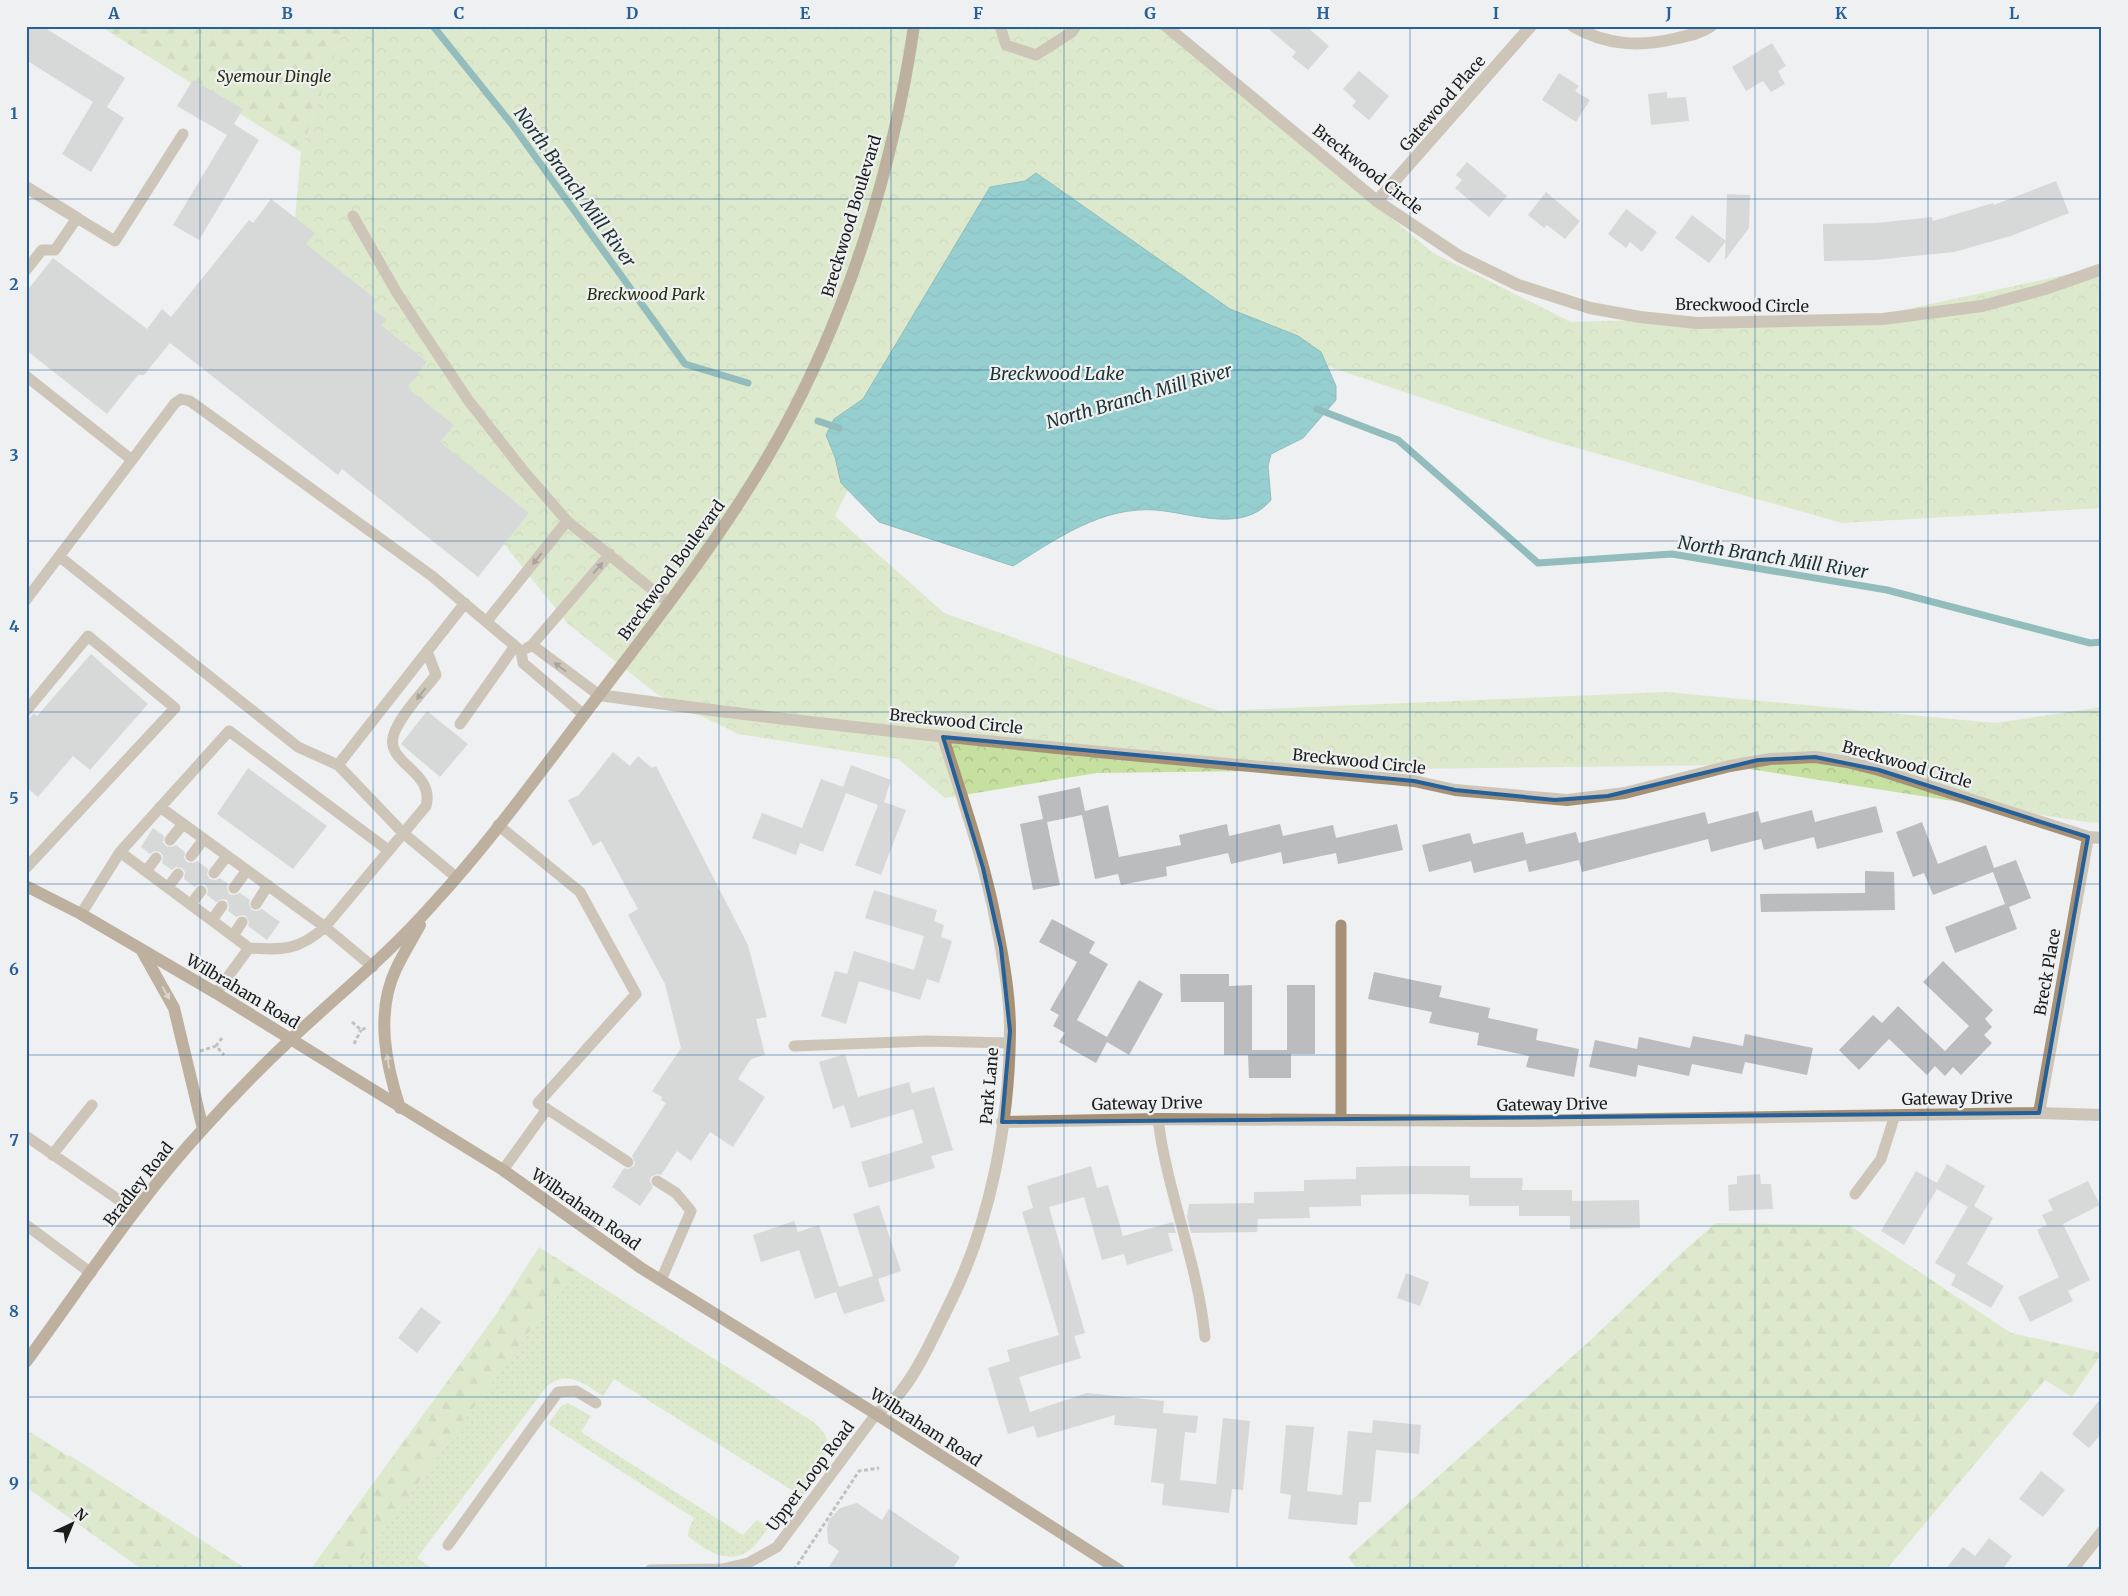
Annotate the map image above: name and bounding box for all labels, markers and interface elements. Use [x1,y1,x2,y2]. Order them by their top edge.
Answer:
text: A [107,3,120,23]
text: B [281,3,293,23]
text: C [454,3,464,23]
text: D [626,3,638,23]
text: E [800,3,811,23]
text: F [973,3,983,23]
text: G [1144,3,1156,23]
text: H [1316,3,1330,23]
text: I [1493,3,1499,23]
text: J [1665,3,1672,23]
text: K [1835,3,1847,23]
text: L [2009,3,2019,23]
street label: Gatewood Place [1395,51,1489,155]
park label: Syemour Dingle [217,66,331,86]
water label: North Branch Mill River [509,102,641,272]
text: 1 [10,103,18,123]
street label: Breckwood Circle [1309,120,1427,218]
street label: Breckwood Boulevard [817,132,885,299]
text: 2 [9,274,19,294]
park label: Breckwood Park [587,284,705,304]
street label: Breckwood Circle [1675,294,1809,316]
water label: North Branch Mill River [1043,358,1235,434]
water label: Breckwood Lake [990,362,1124,385]
text: 3 [9,445,19,465]
street label: Breckwood Boulevard [613,496,729,644]
water label: North Branch Mill River [1676,531,1871,584]
one-way arrow [531,552,542,565]
one-way arrow [593,562,604,575]
text: 4 [9,616,19,636]
one-way arrow [554,661,567,672]
one-way arrow [416,687,427,700]
street label: Breckwood Circle [888,704,1024,738]
street label: Breckwood Circle [1840,736,1974,792]
street label: Breckwood Circle [1291,744,1427,778]
text: 5 [9,788,19,808]
street label: Breck Place [2030,927,2064,1017]
street label: Wilbraham Road [182,949,304,1033]
text: 6 [9,959,19,979]
one-way arrow [162,986,170,1001]
street label: Park Lane [976,1047,1002,1125]
one-way arrow [384,1053,392,1069]
street label: Gateway Drive [1901,1087,2013,1109]
street label: Gateway Drive [1091,1092,1203,1114]
street label: Gateway Drive [1496,1093,1608,1115]
text: 7 [9,1130,19,1150]
street label: Bradley Road [99,1138,177,1230]
street label: Wilbraham Road [527,1163,645,1254]
text: 8 [9,1301,19,1321]
street label: Wilbraham Road [866,1383,986,1471]
street label: Upper Loop Road [762,1417,858,1535]
text: 9 [9,1473,19,1493]
north arrow [48,1498,98,1548]
text: N [71,1504,91,1525]

